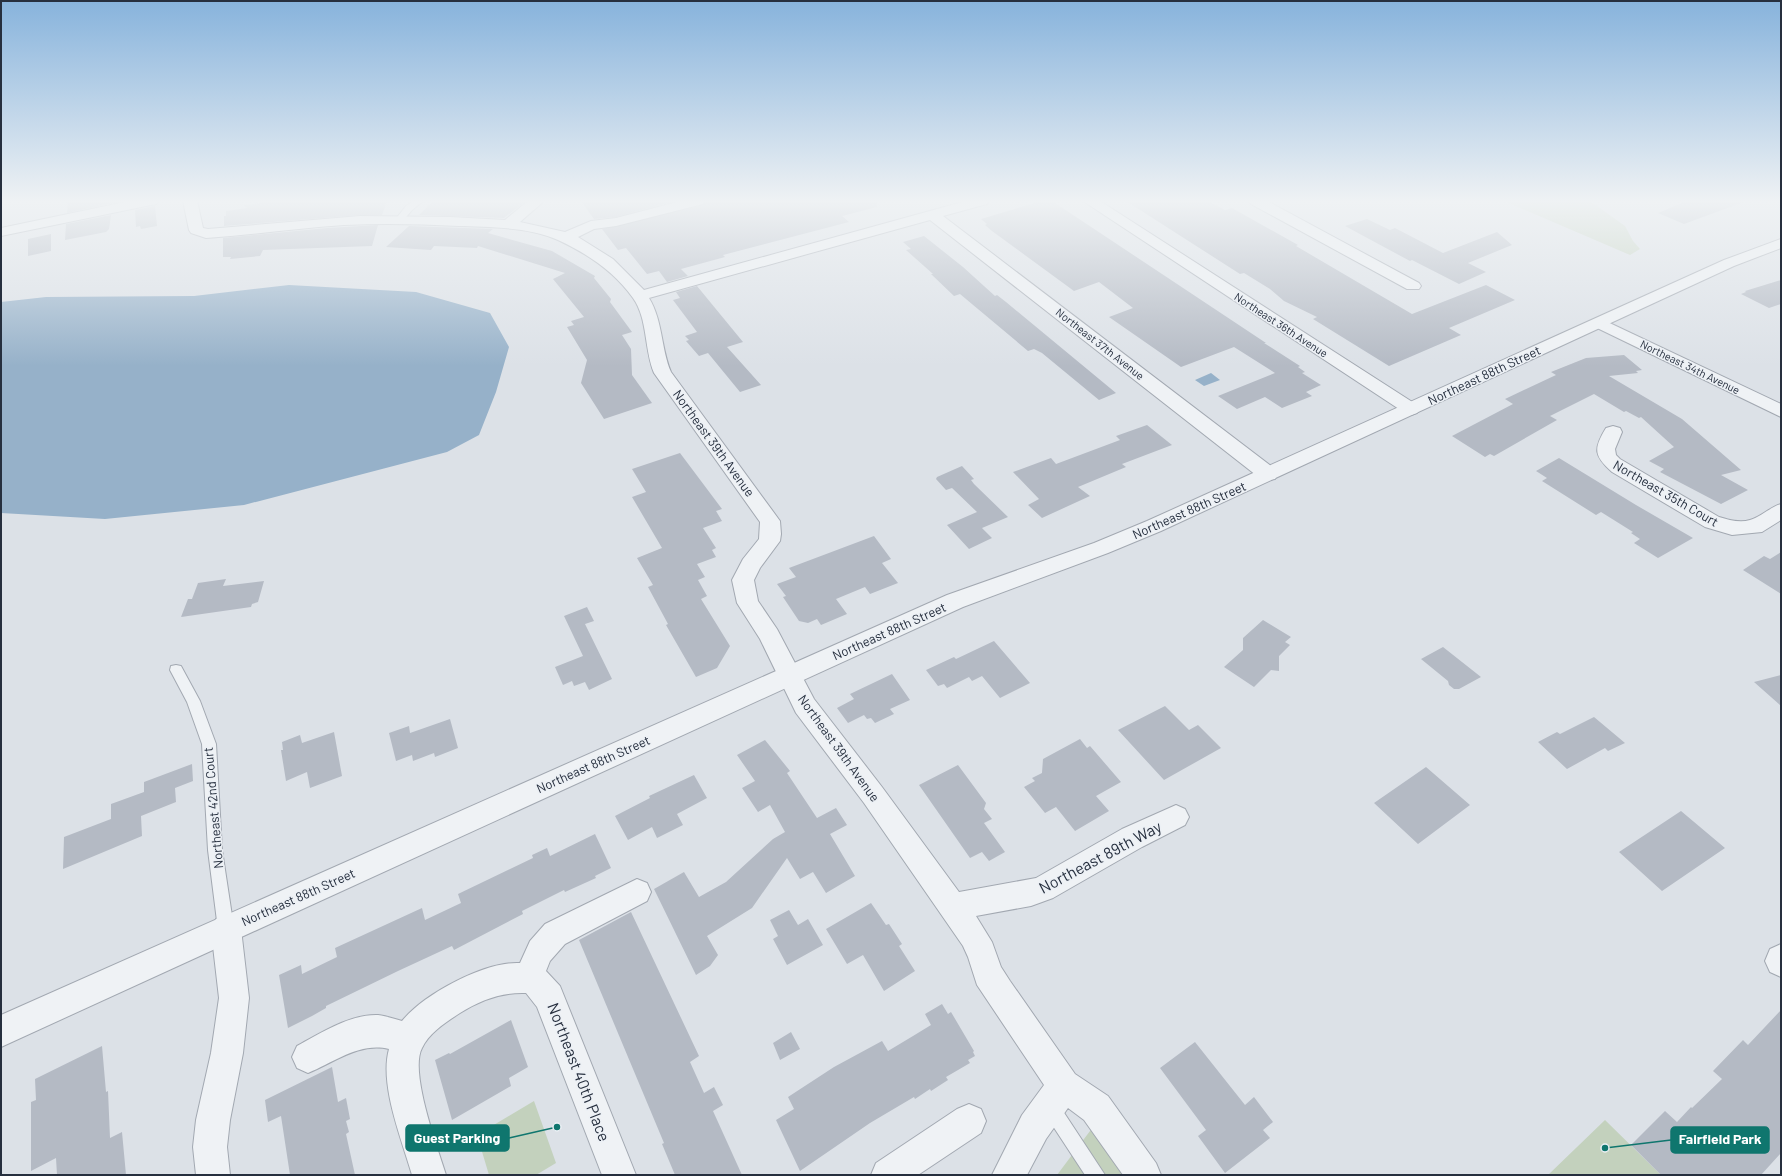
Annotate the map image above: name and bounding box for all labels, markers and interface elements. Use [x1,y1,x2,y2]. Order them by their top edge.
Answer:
street label: Northeast 36th Avenue [1232,290,1331,360]
street label: Northeast 37th Avenue [1054,305,1147,382]
street label: Northeast 34th Avenue [1638,337,1742,396]
street label: Northeast 88th Street [1425,342,1543,408]
street label: Northeast 39th Avenue [670,386,758,500]
street label: Northeast 35th Court [1611,456,1721,530]
street label: Northeast 88th Street [1130,478,1248,542]
street label: Northeast 88th Street [830,599,948,663]
street label: Northeast 39th Avenue [795,691,883,805]
street label: Northeast 88th Street [534,732,652,796]
street label: Northeast 42nd Court [200,747,226,869]
street label: Northeast 89th Way [1035,816,1165,897]
street label: Northeast 88th Street [239,865,357,929]
street label: Northeast 40th Place [544,1000,615,1144]
callout: Guest Parking [406,1125,509,1151]
callout: Fairfield Park [1671,1127,1769,1153]
text: Guest Parking [414,1129,500,1146]
text: Fairfield Park [1679,1130,1762,1147]

